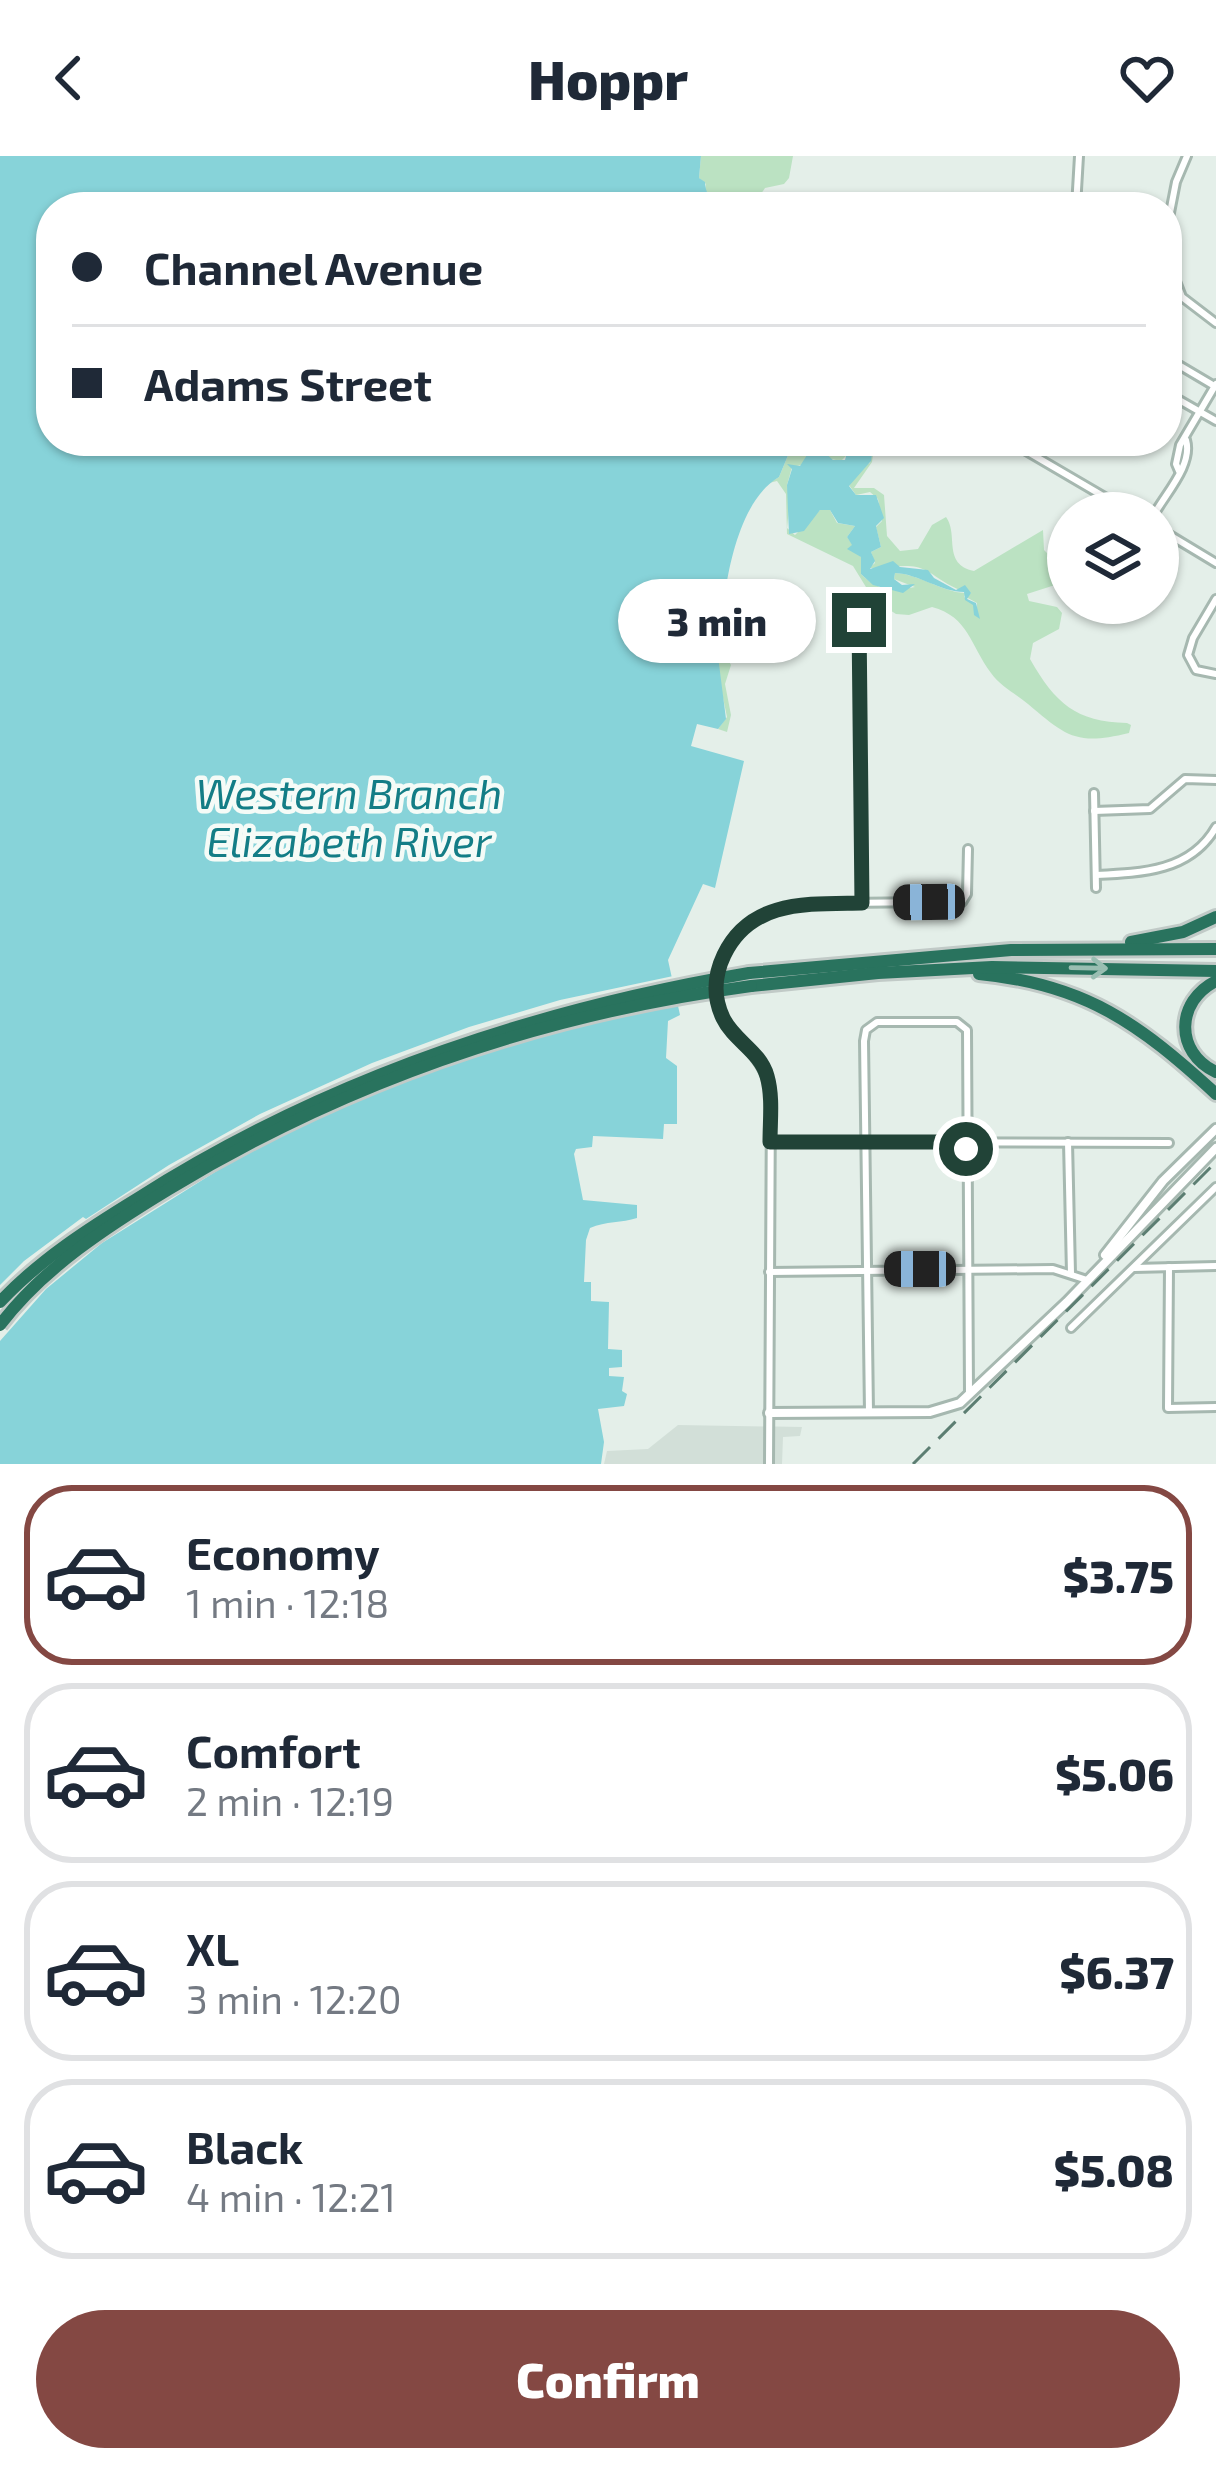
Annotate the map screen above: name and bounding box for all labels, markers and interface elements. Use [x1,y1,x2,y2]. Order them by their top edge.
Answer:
icon: back [36,45,102,111]
icon: heart [1114,45,1180,111]
text: Hoppr [528,46,688,111]
text: Channel Avenue [144,240,483,294]
text: Adams Street [144,356,432,410]
map controls [1047,492,1179,624]
button: layers [1047,492,1179,624]
callout: 3 min [619,578,817,662]
route end [832,593,886,647]
text: 3 min [667,597,767,644]
water label: Western Branch Elizabeth River [196,767,502,865]
car [893,883,965,921]
one-way arrow [1069,957,1108,980]
route start [939,1122,993,1176]
car [884,1251,956,1287]
icon: car [42,1521,150,1629]
text: Economy [186,1525,380,1579]
text: $3.75 [1062,1548,1174,1602]
text: 1 min · 12:18 [186,1579,389,1626]
icon: car [42,1719,150,1827]
text: Comfort [186,1723,361,1777]
text: $5.06 [1055,1746,1174,1800]
text: 2 min · 12:19 [186,1777,394,1824]
icon: car [42,1917,150,2025]
text: XL [186,1921,239,1975]
text: $6.37 [1059,1944,1174,1998]
text: 3 min · 12:20 [186,1975,402,2022]
icon: car [42,2115,150,2223]
text: Black [186,2119,303,2173]
text: $5.08 [1053,2142,1174,2196]
text: 4 min · 12:21 [186,2173,396,2220]
button: Confirm [36,2310,1180,2448]

